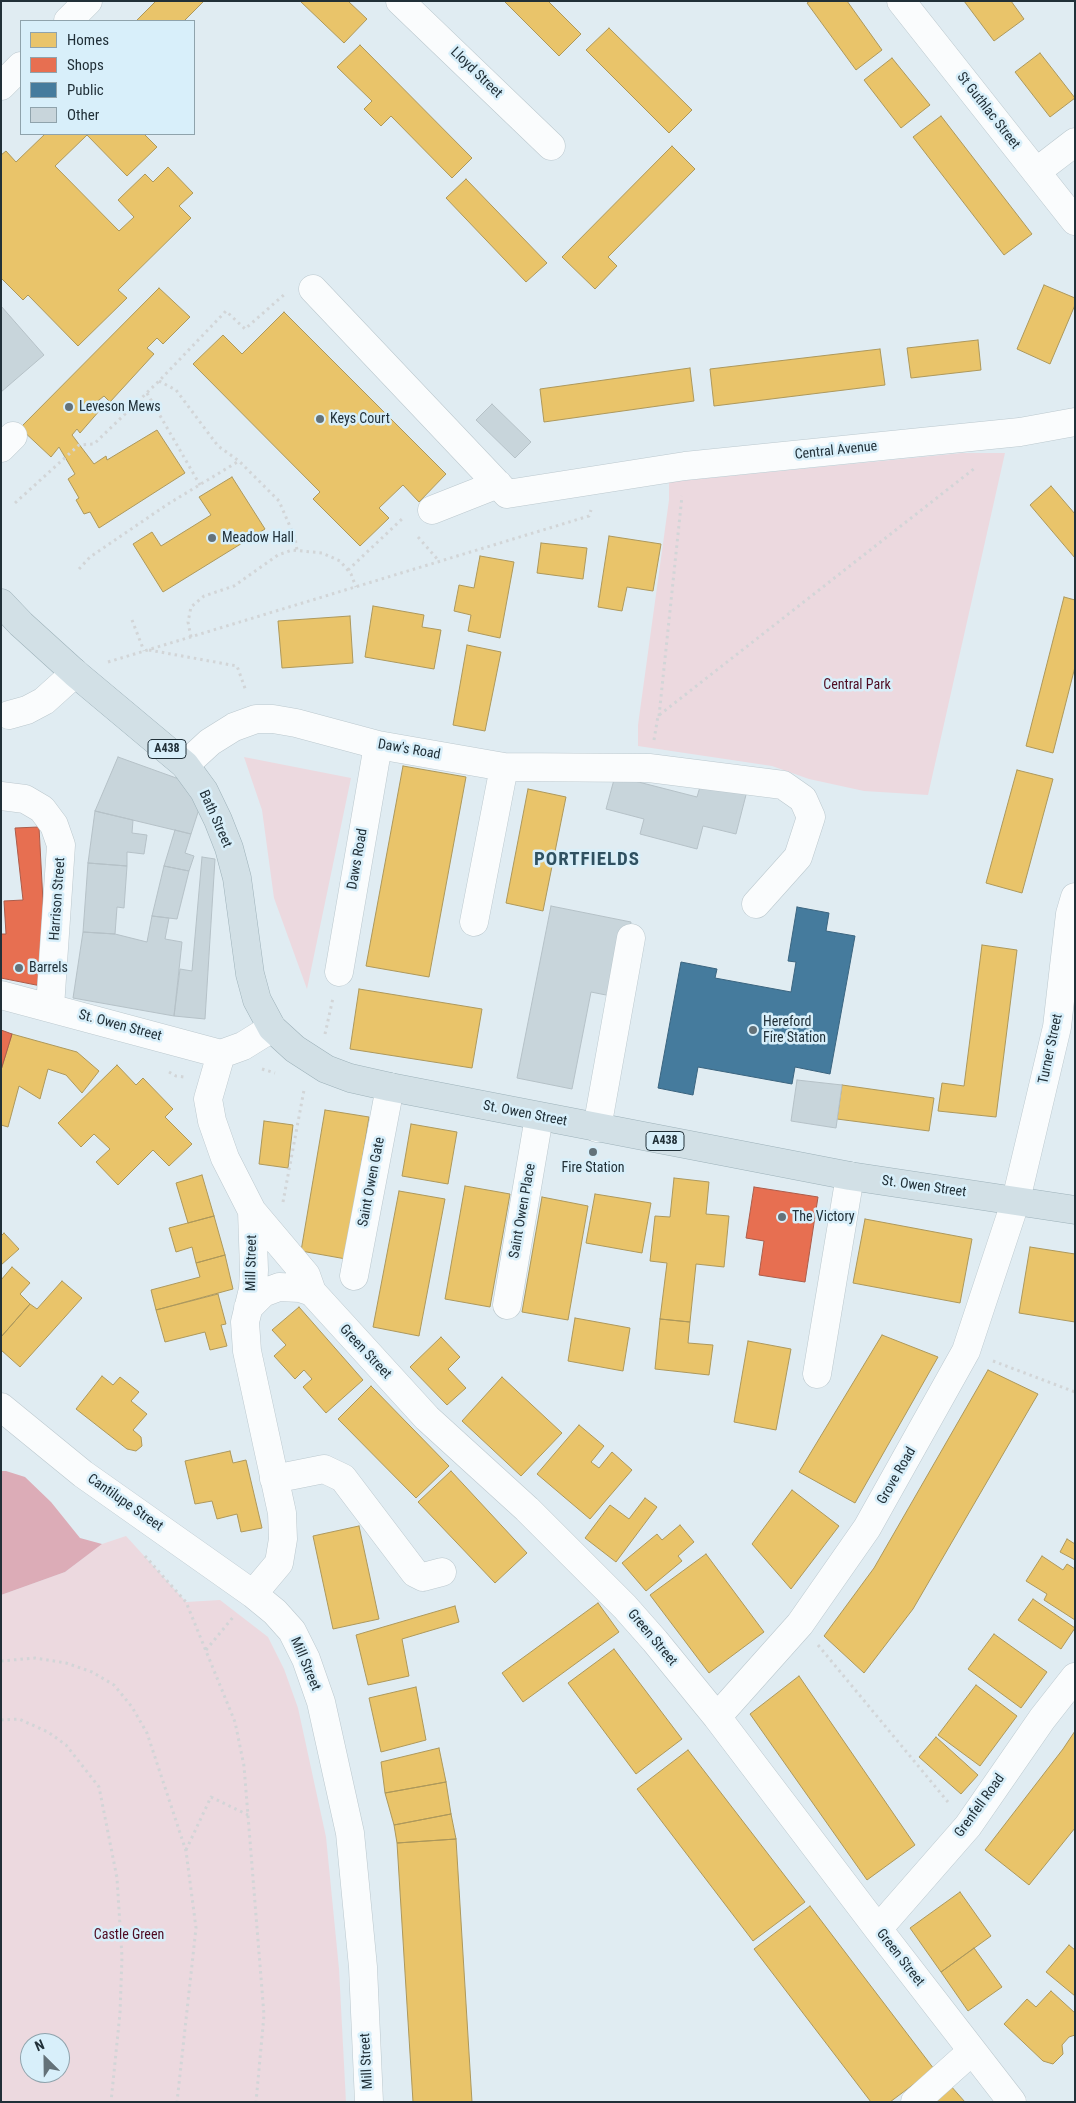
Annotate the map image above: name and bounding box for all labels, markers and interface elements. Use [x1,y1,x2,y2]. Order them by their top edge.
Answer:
legend [20,20,195,135]
text: Homes [67,31,109,49]
street label: Lloyd Street [447,44,505,102]
text: Shops [67,56,104,74]
street label: St Guthlac Street [953,69,1023,153]
text: Public [67,81,104,99]
text: Other [67,106,99,124]
place label: Leveson Mews [79,399,161,415]
marker: Leveson Mews [63,401,75,413]
place label: Keys Court [330,411,390,427]
marker: Keys Court [314,413,326,425]
street label: Central Avenue [794,438,878,464]
place label: Meadow Hall [222,530,294,546]
marker: Meadow Hall [206,532,218,544]
park label: Central Park [823,677,891,693]
street label: Daw's Road [376,736,442,764]
road number: A438 [148,740,186,759]
street label: Bath Street [195,788,235,850]
street label: Daws Road [344,827,372,891]
district label: PORTFIELDS [533,849,641,871]
street label: Harrison Street [47,857,69,941]
place label: Barrels [29,960,68,976]
marker: Barrels [13,962,25,974]
street label: St. Owen Street [77,1007,163,1045]
street label: Turner Street [1035,1012,1067,1086]
place label: Hereford Fire Station [763,1014,826,1046]
marker: Hereford Fire Station [747,1024,759,1036]
street label: St. Owen Street [482,1098,568,1130]
road number: A438 [646,1132,684,1150]
street label: Saint Owen Gate [355,1136,389,1228]
marker: Fire Station [587,1146,599,1158]
place label: Fire Station [561,1160,625,1176]
street label: Saint Owen Place [506,1162,540,1260]
street label: St. Owen Street [881,1173,967,1201]
place label: The Victory [792,1209,855,1225]
marker: The Victory [776,1211,788,1223]
street label: Mill Street [243,1235,261,1291]
street label: Green Street [336,1321,394,1383]
street label: Grove Road [874,1444,920,1508]
street label: Cantilupe Street [84,1471,166,1535]
street label: Green Street [624,1606,680,1670]
street label: Mill Street [286,1635,324,1693]
street label: Grenfell Road [951,1771,1009,1841]
street label: Green Street [872,1926,928,1990]
park label: Castle Green [94,1927,164,1943]
street label: Mill Street [357,2032,377,2090]
north arrow [20,2033,70,2083]
text: N [32,2036,47,2054]

